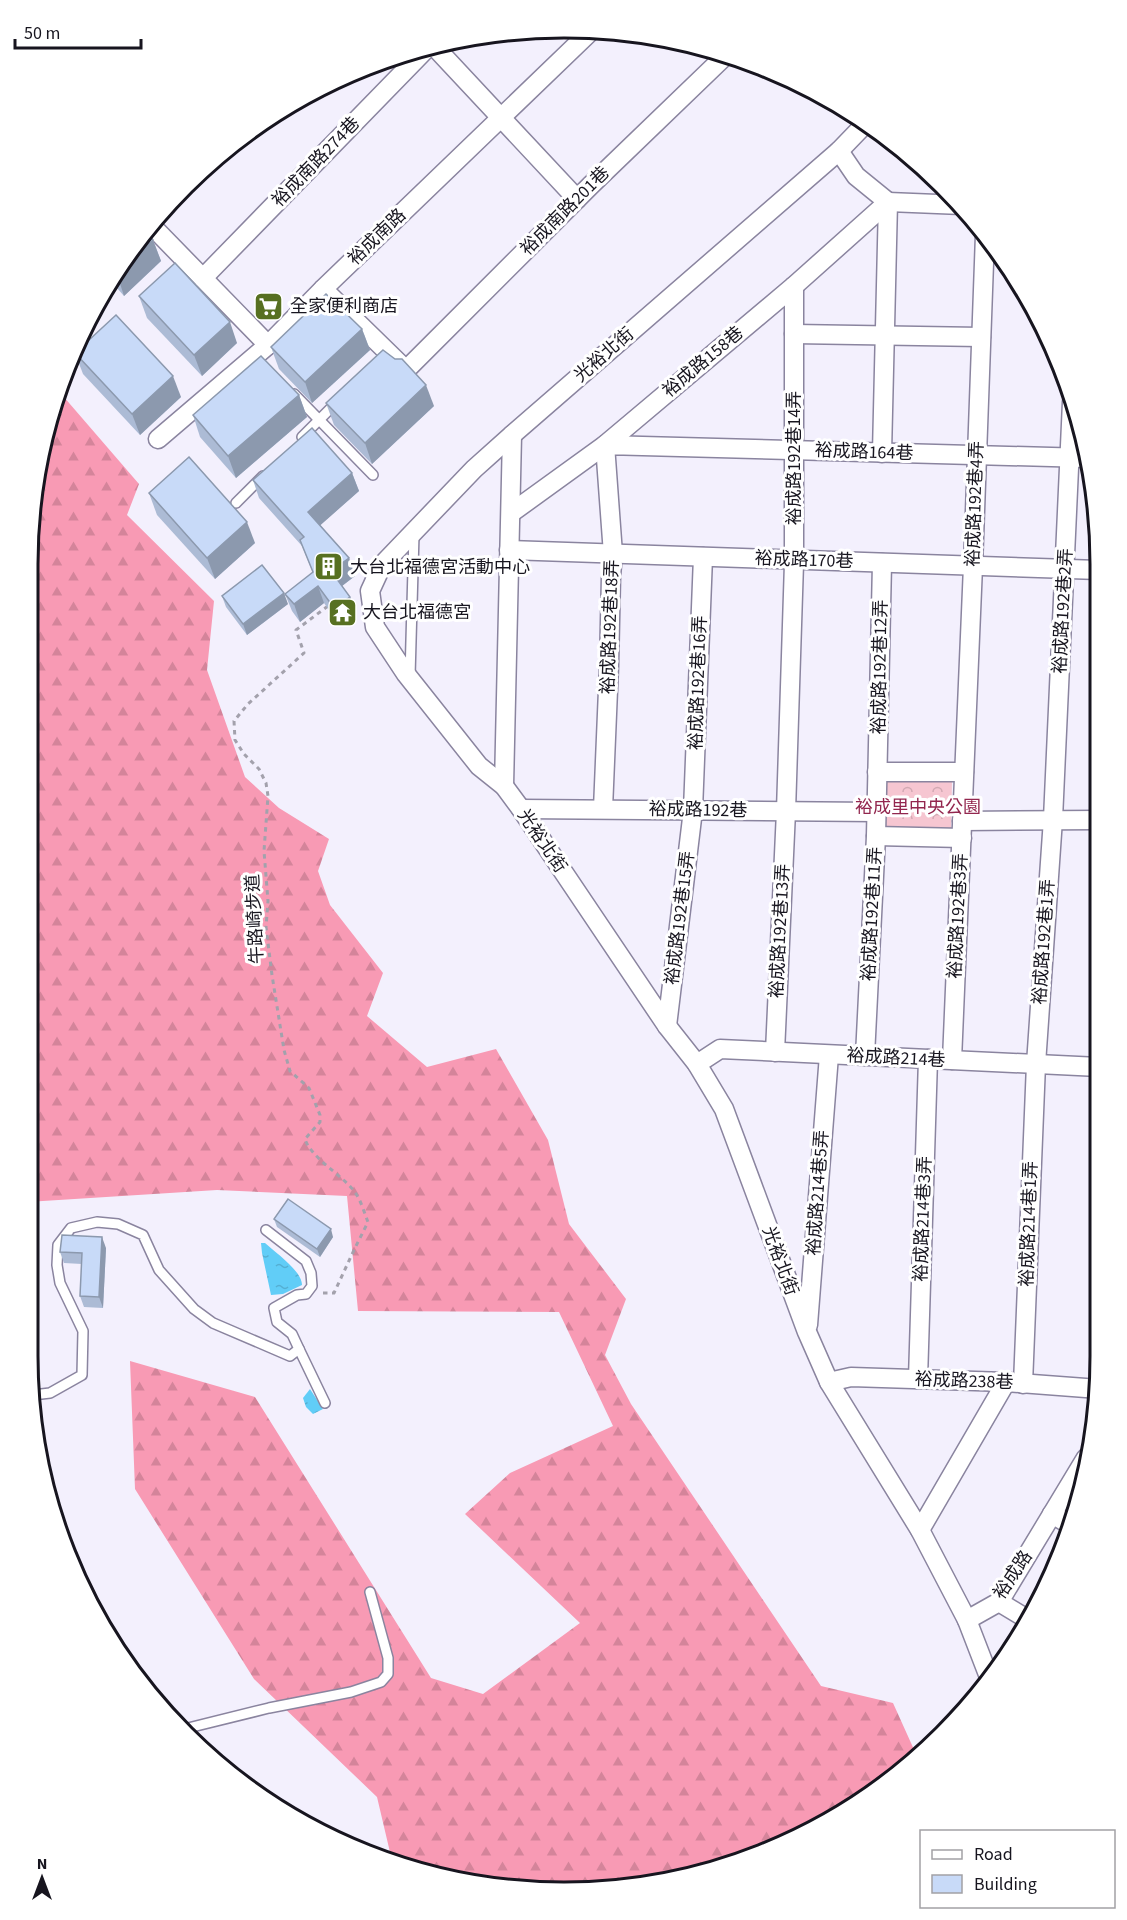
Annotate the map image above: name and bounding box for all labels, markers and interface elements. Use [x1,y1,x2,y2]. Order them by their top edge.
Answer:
scale bar [15,12,141,50]
text: 50 m [24,21,60,46]
street label: 裕成南路274巷 [266,111,366,213]
street label: 裕成南路201巷 [515,161,615,261]
street label: 裕成南路 [342,203,412,271]
supermarket icon: 全家便利商店 [253,290,285,322]
place label: 全家便利商店 [290,294,398,319]
street label: 裕成路158巷 [657,321,749,403]
street label: 光裕北街 [569,322,639,388]
street label: 裕成路192巷14弄 [782,391,807,525]
street label: 裕成路164巷 [814,438,914,466]
street label: 裕成路192巷4弄 [960,441,990,567]
street label: 裕成路170巷 [754,546,854,574]
street label: 裕成路192巷2弄 [1047,548,1079,674]
building icon: 大台北福德宮活動中心 [313,551,345,583]
place label: 大台北福德宮活動中心 [350,555,530,580]
street label: 裕成路192巷18弄 [595,559,625,695]
temple icon: 大台北福德宮 [326,596,358,628]
street label: 裕成路192巷12弄 [866,599,894,735]
place label: 大台北福德宮 [363,600,471,625]
street label: 裕成路192巷16弄 [683,615,713,751]
park label: 裕成里中央公園 [855,795,981,820]
street label: 裕成路192巷 [648,797,748,823]
street label: 光裕北街 [512,804,572,878]
street label: 裕成路192巷11弄 [856,846,888,982]
street label: 裕成路192巷15弄 [659,850,701,986]
street label: 裕成路192巷3弄 [942,853,974,979]
street label: 裕成路192巷13弄 [764,863,796,999]
street label: 牛路崎步道 [240,873,270,965]
street label: 裕成路192巷1弄 [1027,878,1061,1006]
street label: 裕成路214巷 [846,1043,946,1073]
street label: 裕成路214巷5弄 [801,1129,835,1257]
street label: 裕成路214巷3弄 [908,1156,938,1282]
street label: 裕成路214巷1弄 [1014,1161,1044,1287]
street label: 光裕北街 [756,1223,804,1299]
street label: 裕成路238巷 [914,1367,1014,1395]
street label: 裕成路 [988,1546,1038,1604]
legend [920,1830,1115,1908]
text: Road [974,1842,1013,1867]
north arrow [12,1848,72,1908]
text: N [37,1853,47,1875]
text: Building [974,1872,1037,1897]

